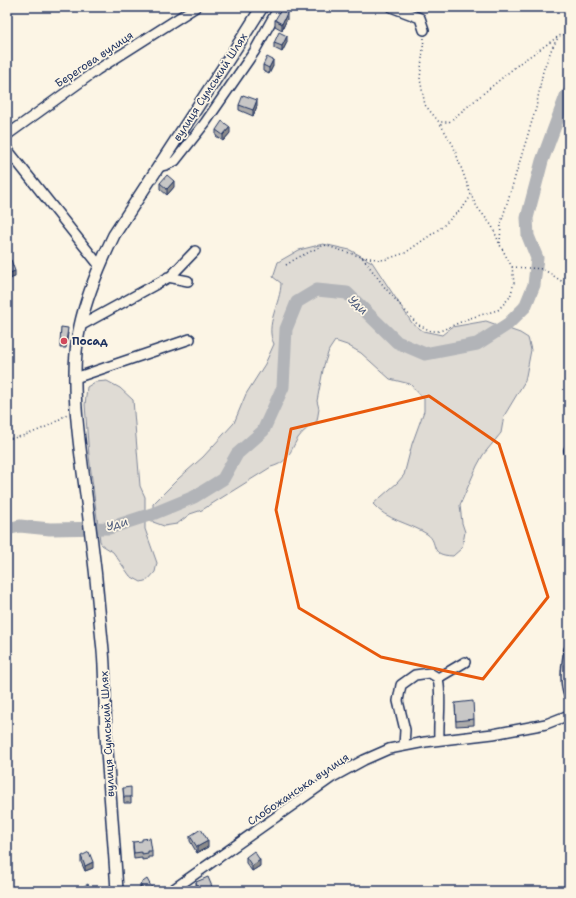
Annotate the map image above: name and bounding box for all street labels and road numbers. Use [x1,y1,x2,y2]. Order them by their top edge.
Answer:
street label: Берегова вулиця [52,28,136,91]
street label: вулиця Сумський Шлях [170,30,251,144]
street label: вулиця Сумський Шлях [97,670,118,797]
street label: Слобожанська вулиця [245,750,352,829]

